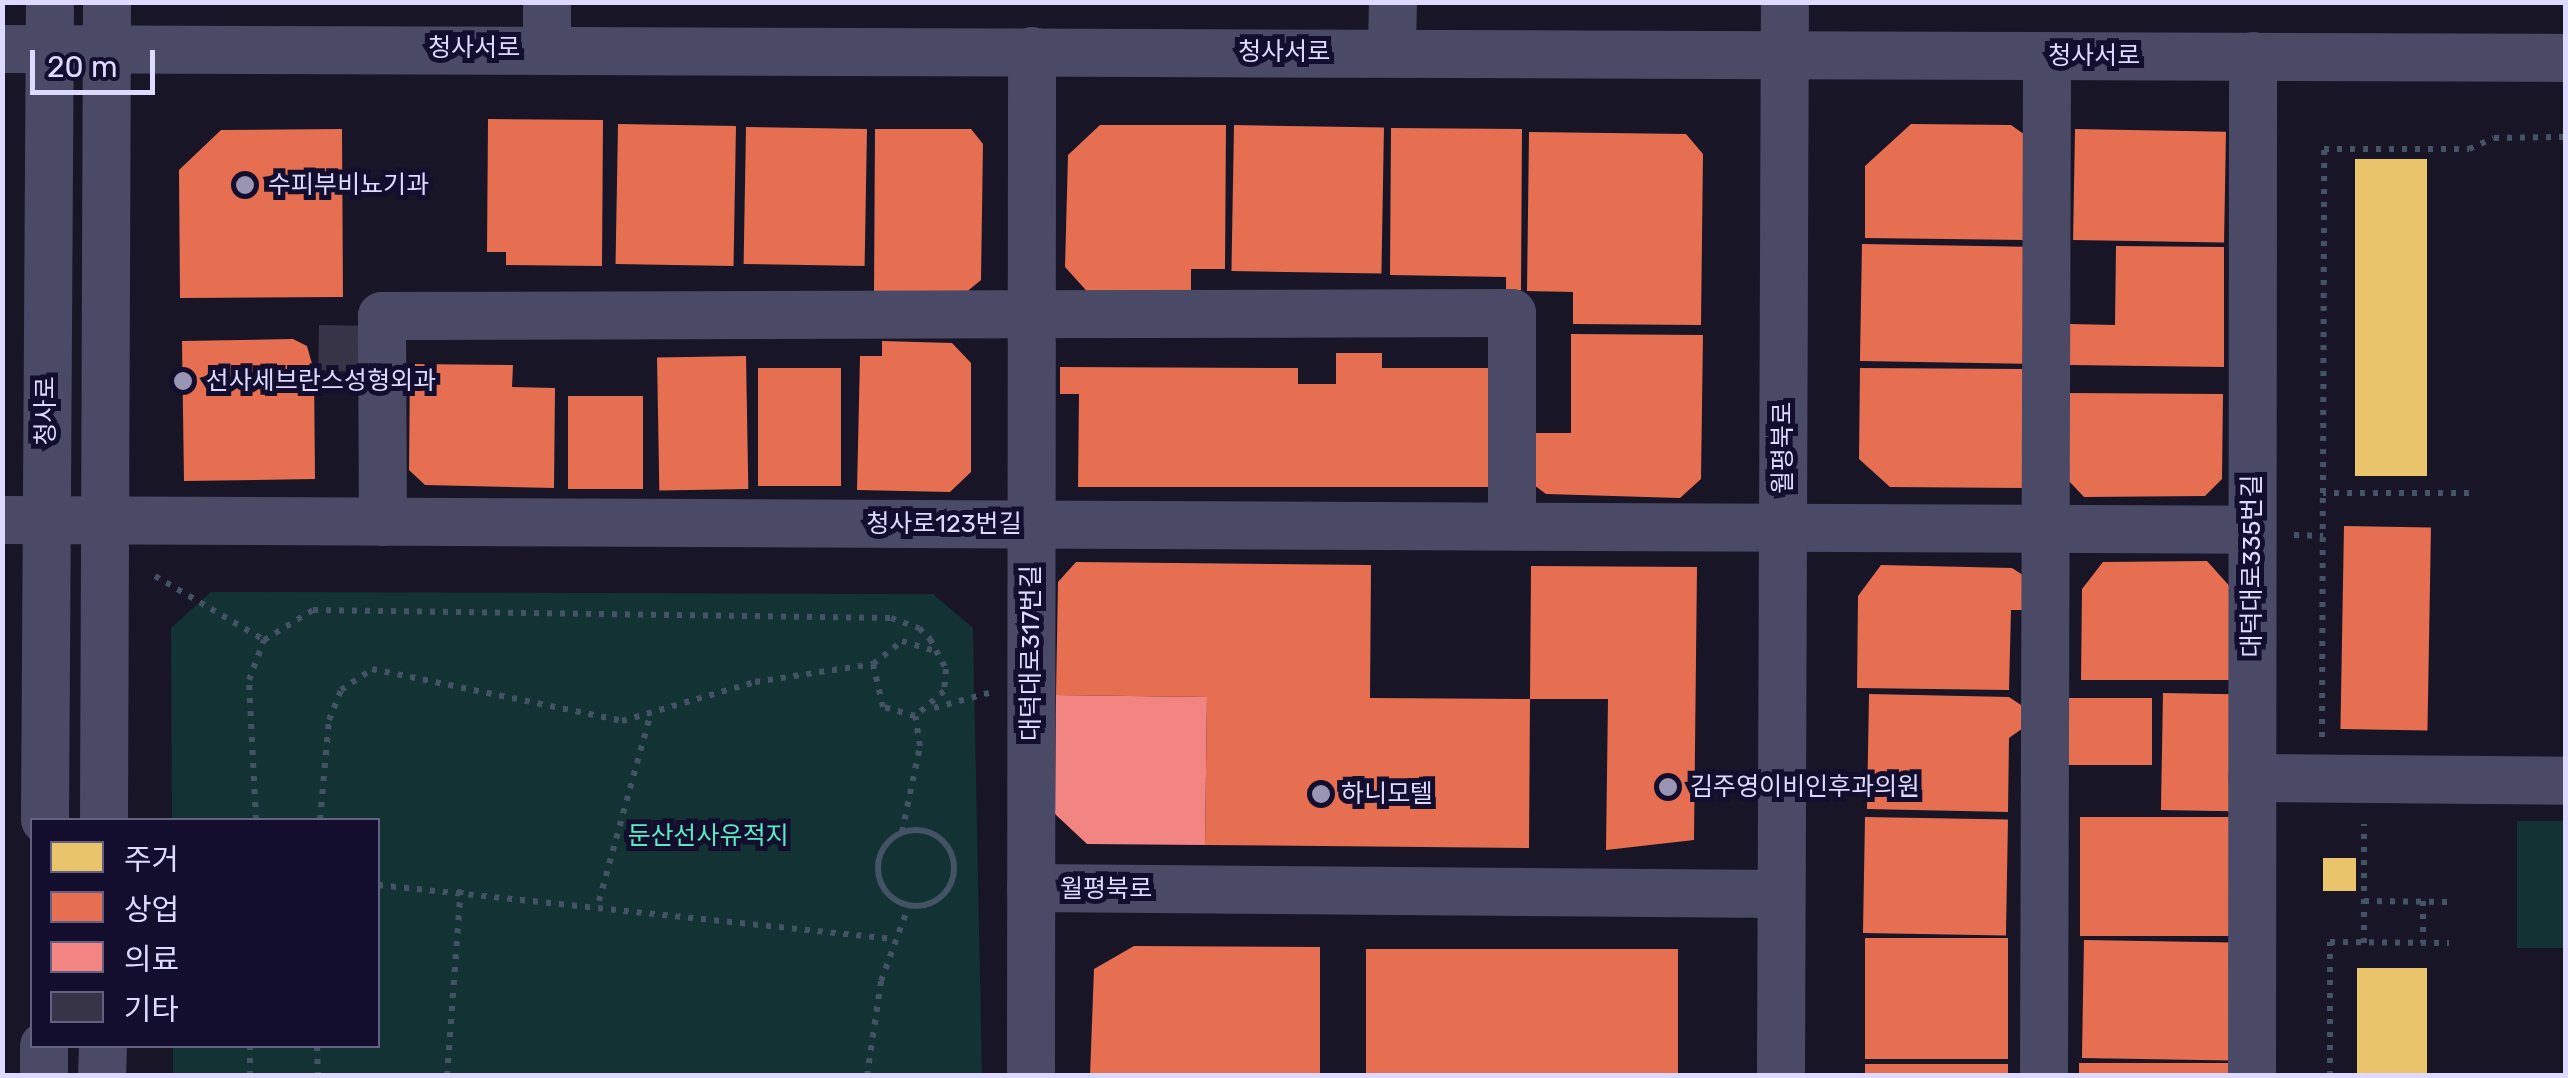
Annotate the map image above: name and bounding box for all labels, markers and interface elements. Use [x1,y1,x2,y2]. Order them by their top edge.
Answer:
scale bar [35,30,160,92]
street label: 청사서로 [428,33,520,63]
street label: 청사서로 [1238,37,1330,67]
street label: 청사서로 [2048,41,2140,71]
text: 20 m [47,49,118,85]
place label: 수피부비뇨기과 [268,170,429,200]
marker: 수피부비뇨기과 [232,172,258,198]
place label: 선사세브란스성형외과 [206,366,436,396]
marker: 선사세브란스성형외과 [170,368,196,394]
street label: 청사로 [31,377,61,445]
street label: 월평북로 [1768,402,1798,494]
street label: 대덕대로335번길 [2237,475,2267,657]
street label: 청사로123번길 [866,509,1022,539]
street label: 대덕대로317번길 [1016,565,1046,741]
place label: 김주영이비인후과의원 [1690,772,1920,802]
marker: 김주영이비인후과의원 [1655,774,1681,800]
place label: 하니모텔 [1341,779,1433,809]
marker: 하니모텔 [1310,783,1332,805]
legend [30,818,380,1048]
park label: 둔산선사유적지 [628,821,788,851]
text: 주거 [124,842,179,878]
street label: 월평북로 [1060,874,1152,904]
text: 상업 [124,892,179,928]
text: 의료 [124,942,179,978]
text: 기타 [124,992,179,1028]

